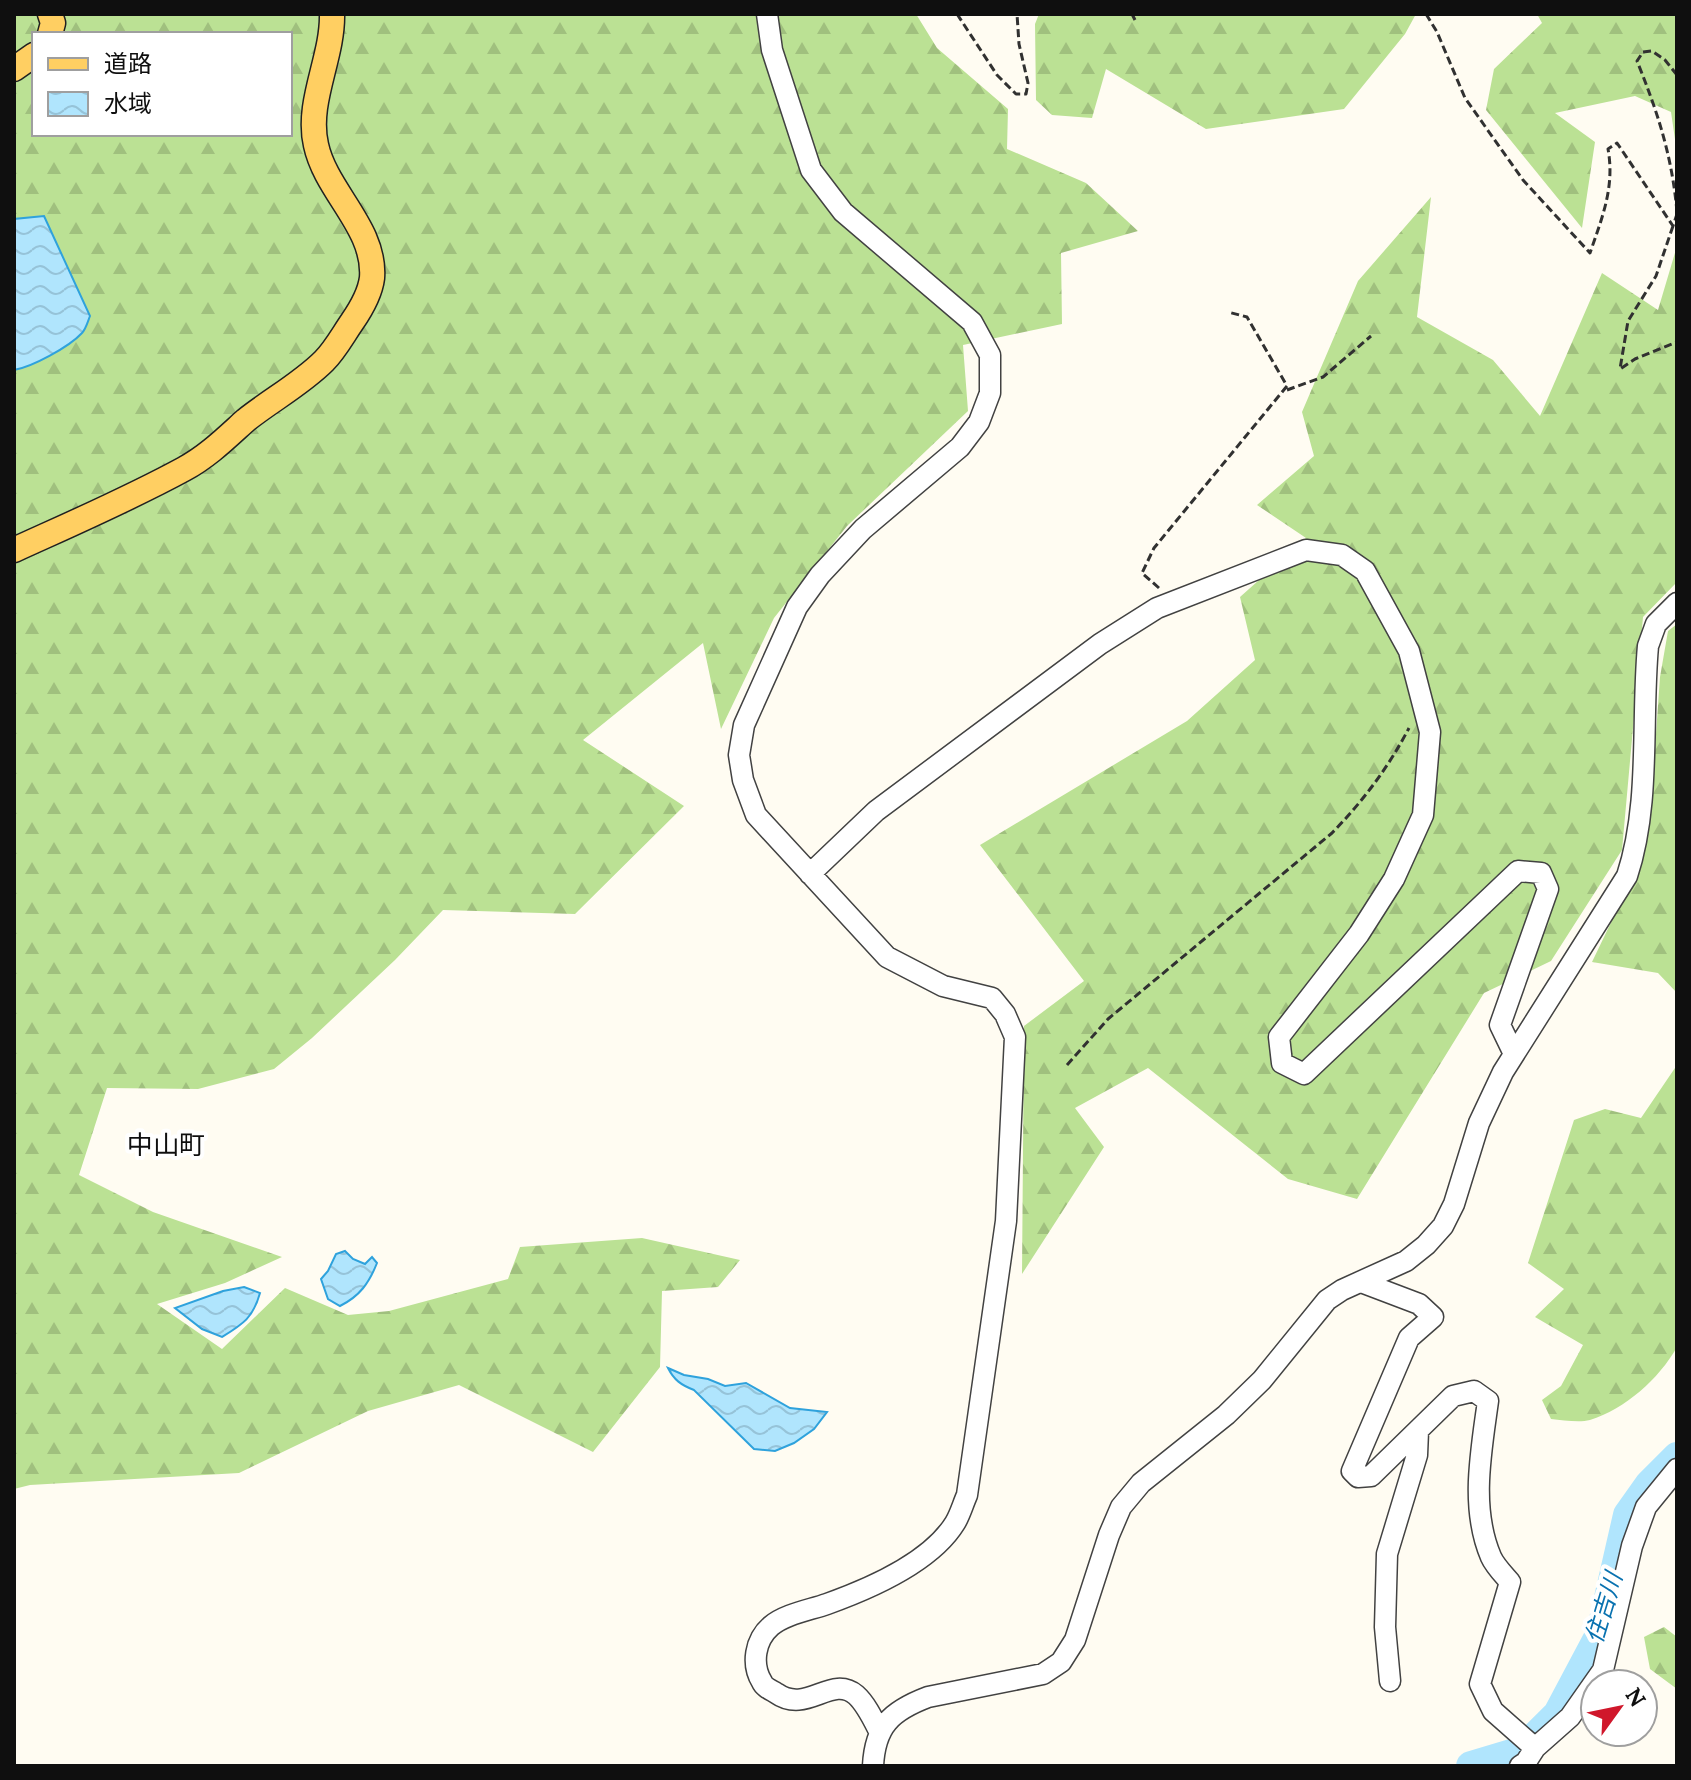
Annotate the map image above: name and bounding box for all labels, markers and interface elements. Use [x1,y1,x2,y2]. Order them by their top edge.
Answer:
legend [32,32,292,136]
text: 道路 [104,48,152,79]
text: 水域 [104,88,152,119]
district label: 中山町 [127,1128,205,1161]
water label: 住吉川 [1578,1566,1630,1647]
north arrow [1579,1668,1659,1748]
text: N [1619,1682,1652,1712]

